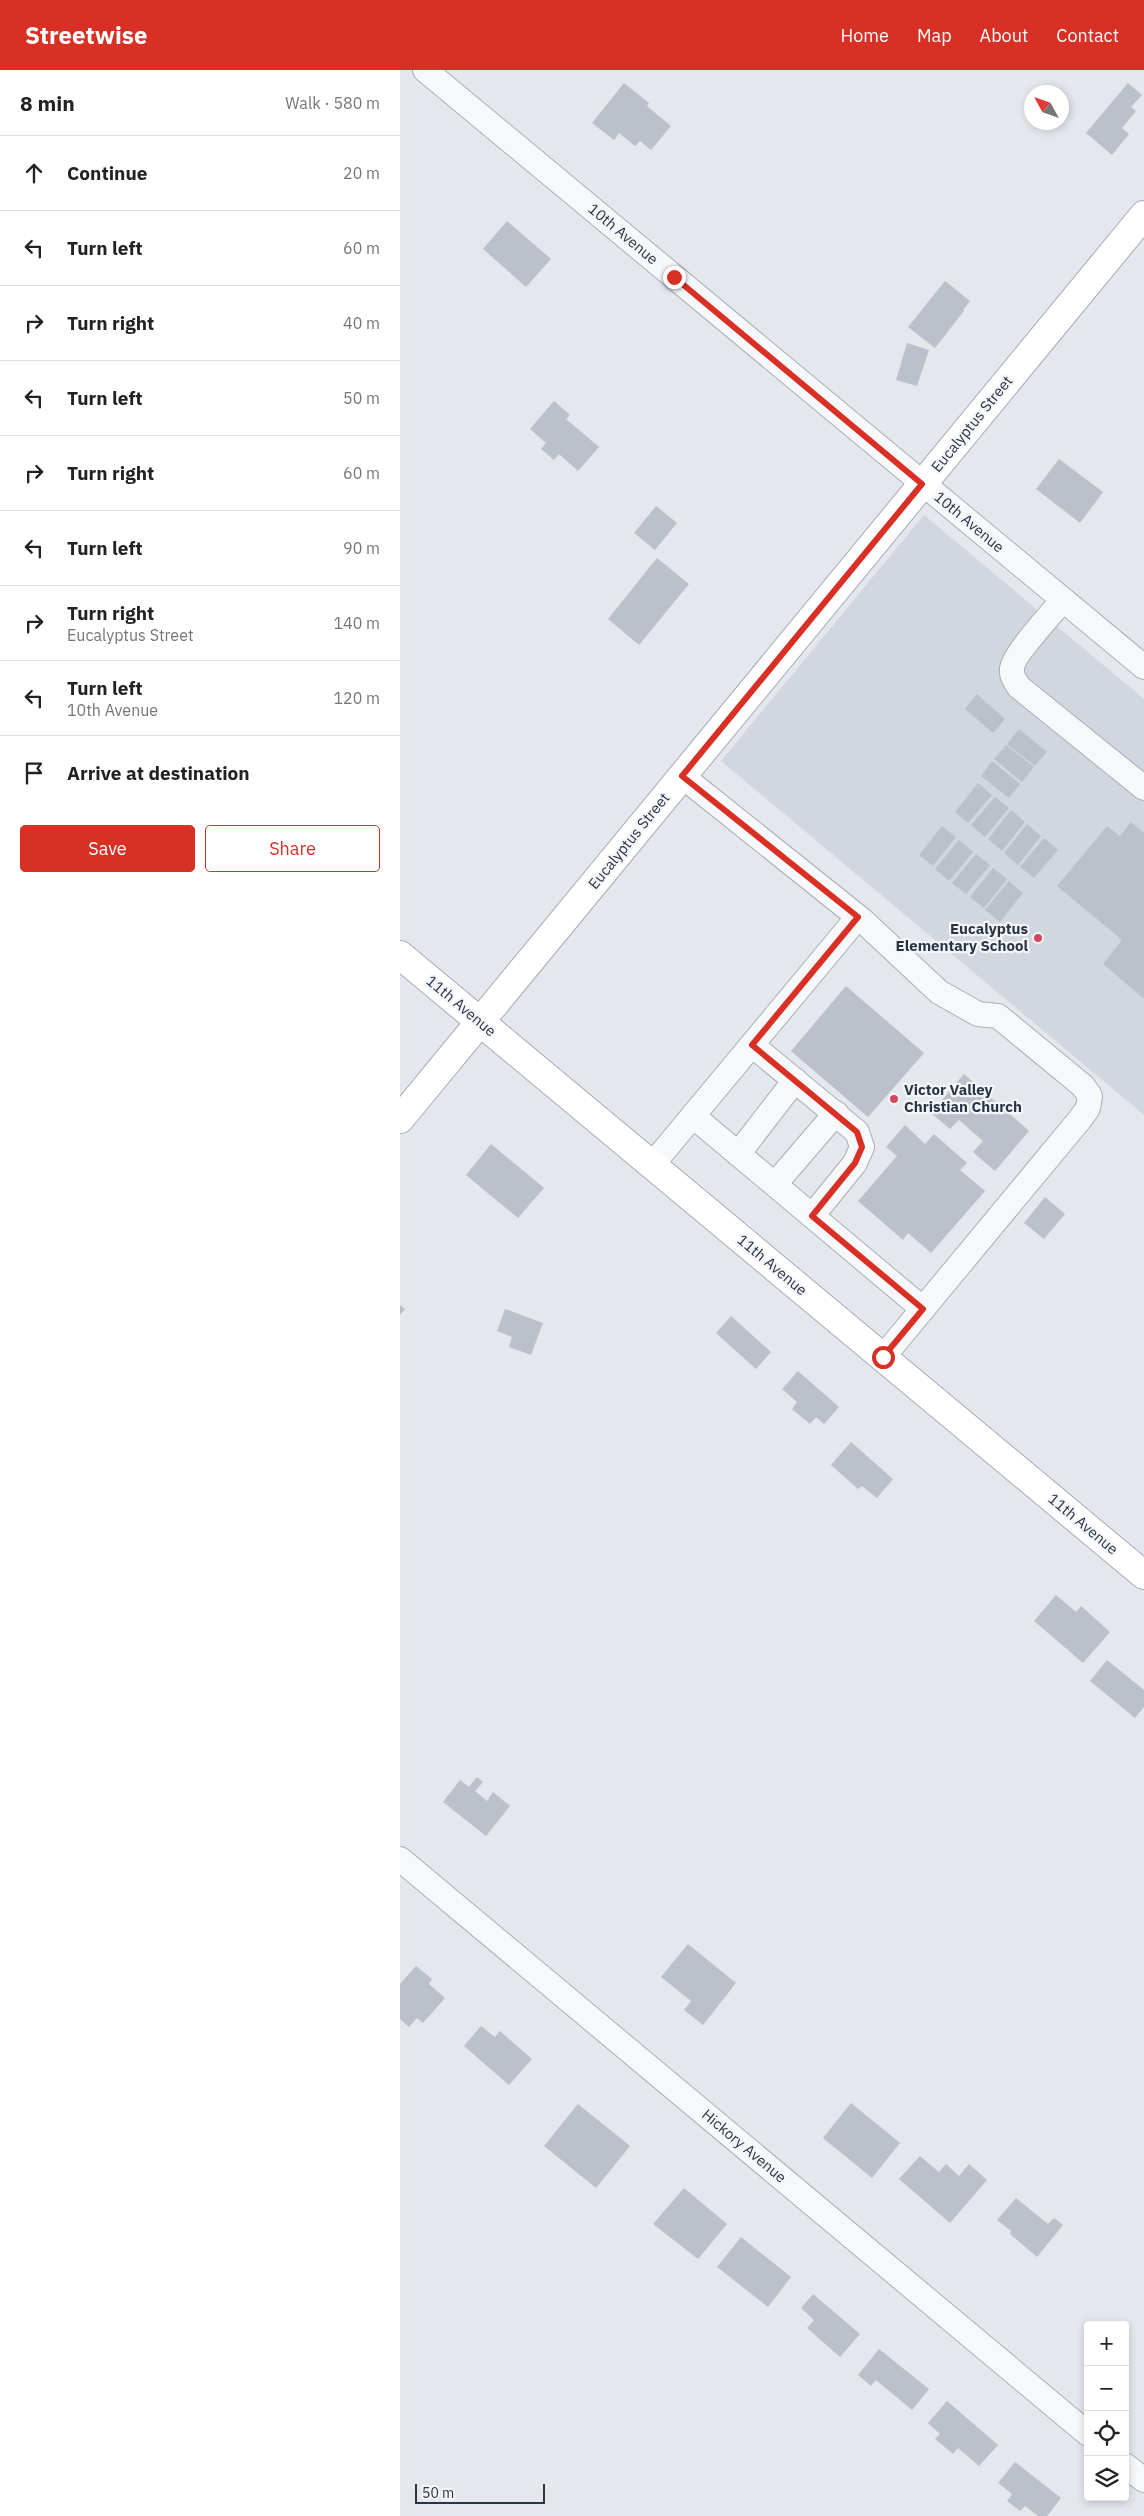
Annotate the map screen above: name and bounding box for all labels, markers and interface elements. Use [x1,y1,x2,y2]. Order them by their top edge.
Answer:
text: Streetwise [25,19,147,51]
text: Home [841,24,889,47]
text: Map [917,24,952,47]
text: About [980,24,1028,47]
text: Contact [1056,24,1119,47]
north arrow [1024,85,1069,130]
text: 8 min [20,89,75,117]
text: Walk · 580 m [285,93,380,113]
icon: ahead [20,159,48,187]
text: Continue [67,161,147,185]
text: 20 m [343,163,380,183]
street label: 10th Avenue [584,199,662,268]
icon: left [20,234,48,262]
text: Turn left [67,236,143,260]
text: 60 m [343,238,380,258]
route end [663,266,686,289]
icon: right [20,309,48,337]
text: Turn right [67,311,154,335]
text: 40 m [343,313,380,333]
street label: Eucalyptus Street [927,372,1016,476]
icon: left [20,384,48,412]
text: Turn left [67,386,143,410]
text: 50 m [343,388,380,408]
icon: right [20,459,48,487]
text: Turn right [67,461,154,485]
text: 60 m [343,463,380,483]
street label: 10th Avenue [930,487,1008,556]
icon: left [20,534,48,562]
text: Turn left [67,536,143,560]
text: 90 m [343,538,380,558]
text: Turn right [67,601,154,625]
icon: right [20,609,48,637]
text: 140 m [333,613,380,633]
text: Eucalyptus Street [67,625,194,645]
text: Turn left [67,676,143,700]
icon: left [20,684,48,712]
text: 120 m [333,688,380,708]
text: 10th Avenue [67,700,158,720]
icon: arrive [20,759,48,787]
text: Arrive at destination [67,761,250,785]
street label: Eucalyptus Street [584,789,673,893]
button: Save [20,825,195,872]
button: Share [205,825,380,872]
place label: Eucalyptus Elementary School [896,919,1028,955]
marker: Eucalyptus Elementary School [1032,932,1044,944]
street label: 11th Avenue [422,971,500,1040]
place label: Victor Valley Christian Church [904,1080,1022,1116]
marker: Victor Valley Christian Church [888,1093,900,1105]
street label: 11th Avenue [733,1230,811,1299]
route start [872,1346,895,1369]
street label: 11th Avenue [1044,1489,1122,1558]
street label: Hickory Avenue [698,2105,791,2187]
map controls [1084,2321,1129,2501]
button: + [1084,2321,1129,2366]
button: − [1084,2366,1129,2411]
button: locate [1084,2411,1129,2456]
button: layers [1084,2456,1129,2501]
scale bar [415,2481,545,2504]
text: 50 m [422,2484,454,2502]

